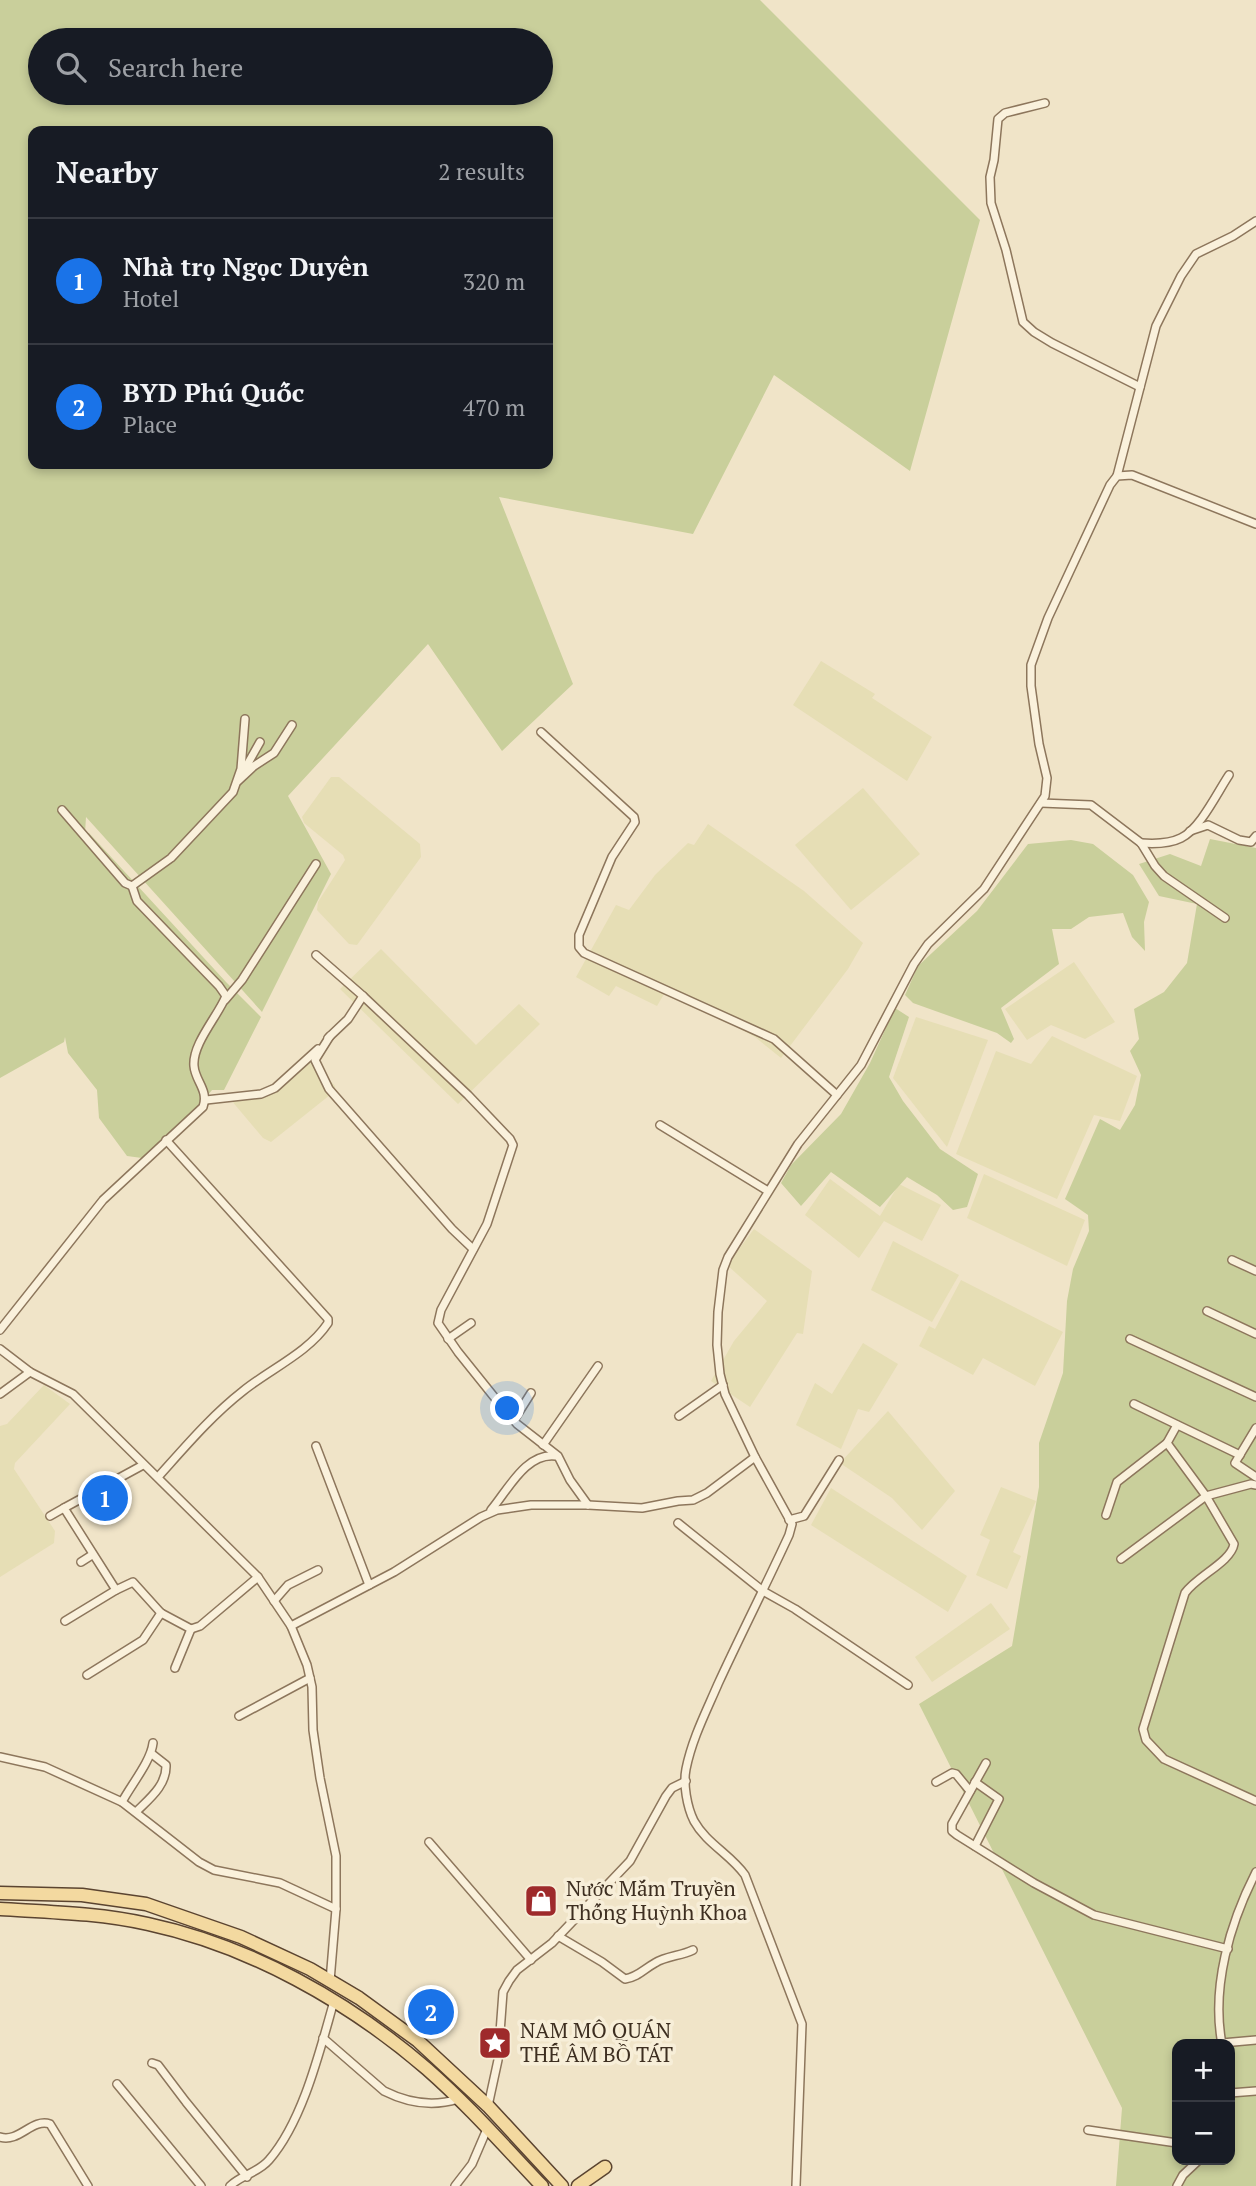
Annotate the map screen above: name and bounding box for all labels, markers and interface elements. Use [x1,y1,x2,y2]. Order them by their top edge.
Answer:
search box [28,28,553,105]
icon: search [52,48,90,86]
text: Search here [108,50,243,84]
text: Nearby [56,152,158,192]
text: 2 results [438,156,525,187]
text: Nhà trọ Ngọc Duyên [123,249,369,283]
text: 1 [73,266,86,297]
text: 320 m [463,266,525,297]
text: Hotel [123,283,179,314]
text: BYD Phú Quốc [123,375,304,409]
text: 2 [73,392,86,423]
text: 470 m [463,392,525,423]
text: Place [123,409,177,440]
your location [490,1391,524,1425]
pin: 1 [82,1472,128,1524]
place label: Nước Mắm Truyền Thống Huỳnh Khoa [566,1874,748,1926]
shop icon: Nước Mắm Truyền Thống Huỳnh Khoa [522,1882,560,1920]
pin: 2 [408,1986,454,2038]
place label: NAM MÔ QUÁN THẾ ÂM BỒ TÁT [520,2016,673,2068]
place icon: NAM MÔ QUÁN THẾ ÂM BỒ TÁT [476,2024,514,2062]
map controls [1172,2039,1235,2165]
button: + [1172,2039,1235,2102]
button: − [1172,2102,1235,2165]

